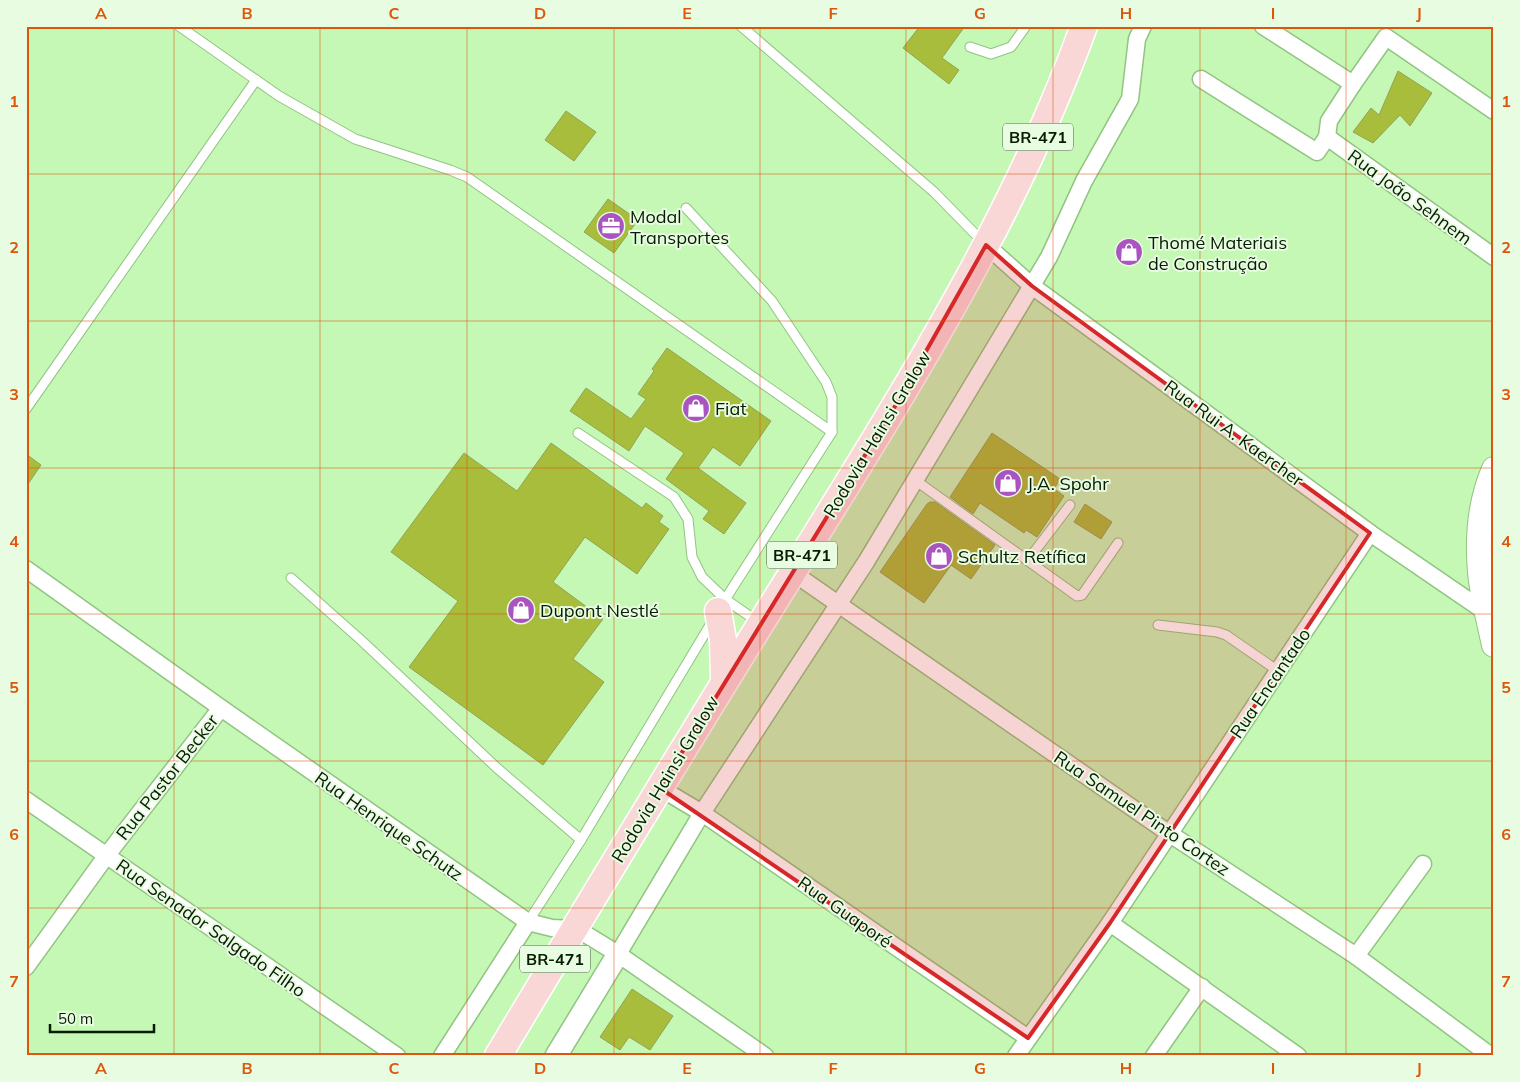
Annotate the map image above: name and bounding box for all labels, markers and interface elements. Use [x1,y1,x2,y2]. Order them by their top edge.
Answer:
text: A [95,3,107,23]
text: B [241,3,253,23]
text: C [389,3,400,23]
text: D [534,3,546,23]
text: E [682,3,692,23]
text: F [828,3,838,23]
text: G [974,3,986,23]
text: H [1120,3,1132,23]
text: I [1271,3,1275,23]
text: J [1416,3,1422,23]
text: 1 [9,91,19,111]
text: 1 [1501,91,1511,111]
road number: BR-471 [1003,124,1073,150]
street label: Rua João Sehnem [1343,144,1477,250]
place label: Modal Transportes [630,205,729,249]
office icon: Modal Transportes [596,211,626,241]
place label: Thomé Materiais de Construção [1148,231,1287,275]
text: 2 [9,237,19,257]
shop icon: Thomé Materiais de Construção [1114,237,1144,267]
text: 2 [1501,237,1511,257]
street label: Rodovia Hainsi Gralow [818,346,936,522]
street label: Rua Rui A. Kaercher [1160,375,1309,492]
text: 3 [9,384,19,404]
text: 3 [1501,384,1511,404]
shop icon: Fiat [681,393,711,423]
place label: Fiat [715,397,747,420]
shop icon: J.A. Spohr [993,468,1023,498]
place label: J.A. Spohr [1027,472,1109,495]
text: 4 [9,531,19,551]
text: 4 [1501,531,1511,551]
shop icon: Schultz Retífica [924,541,954,571]
road number: BR-471 [767,542,837,568]
place label: Schultz Retífica [958,545,1086,568]
shop icon: Dupont Nestlé [506,595,536,625]
place label: Dupont Nestlé [540,599,659,622]
street label: Rua Encantado [1225,624,1315,742]
text: 5 [9,677,19,697]
text: 5 [1501,677,1511,697]
street label: Rodovia Hainsi Gralow [606,691,724,867]
street label: Rua Pastor Becker [111,709,224,844]
street label: Rua Samuel Pinto Cortez [1050,745,1234,881]
street label: Rua Henrique Schutz [310,766,468,886]
text: 6 [9,824,19,844]
text: 6 [1501,824,1511,844]
street label: Rua Senador Salgado Filho [112,854,310,1002]
street label: Rua Guaporé [793,871,897,953]
road number: BR-471 [520,946,590,972]
text: 7 [9,971,19,991]
text: 7 [1501,971,1511,991]
scale bar [50,1002,154,1034]
text: 50 m [58,1009,93,1028]
text: A [95,1058,107,1078]
text: B [241,1058,253,1078]
text: C [389,1058,400,1078]
text: D [534,1058,546,1078]
text: E [682,1058,692,1078]
text: F [828,1058,838,1078]
text: G [974,1058,986,1078]
text: H [1120,1058,1132,1078]
text: I [1271,1058,1275,1078]
text: J [1416,1058,1422,1078]

